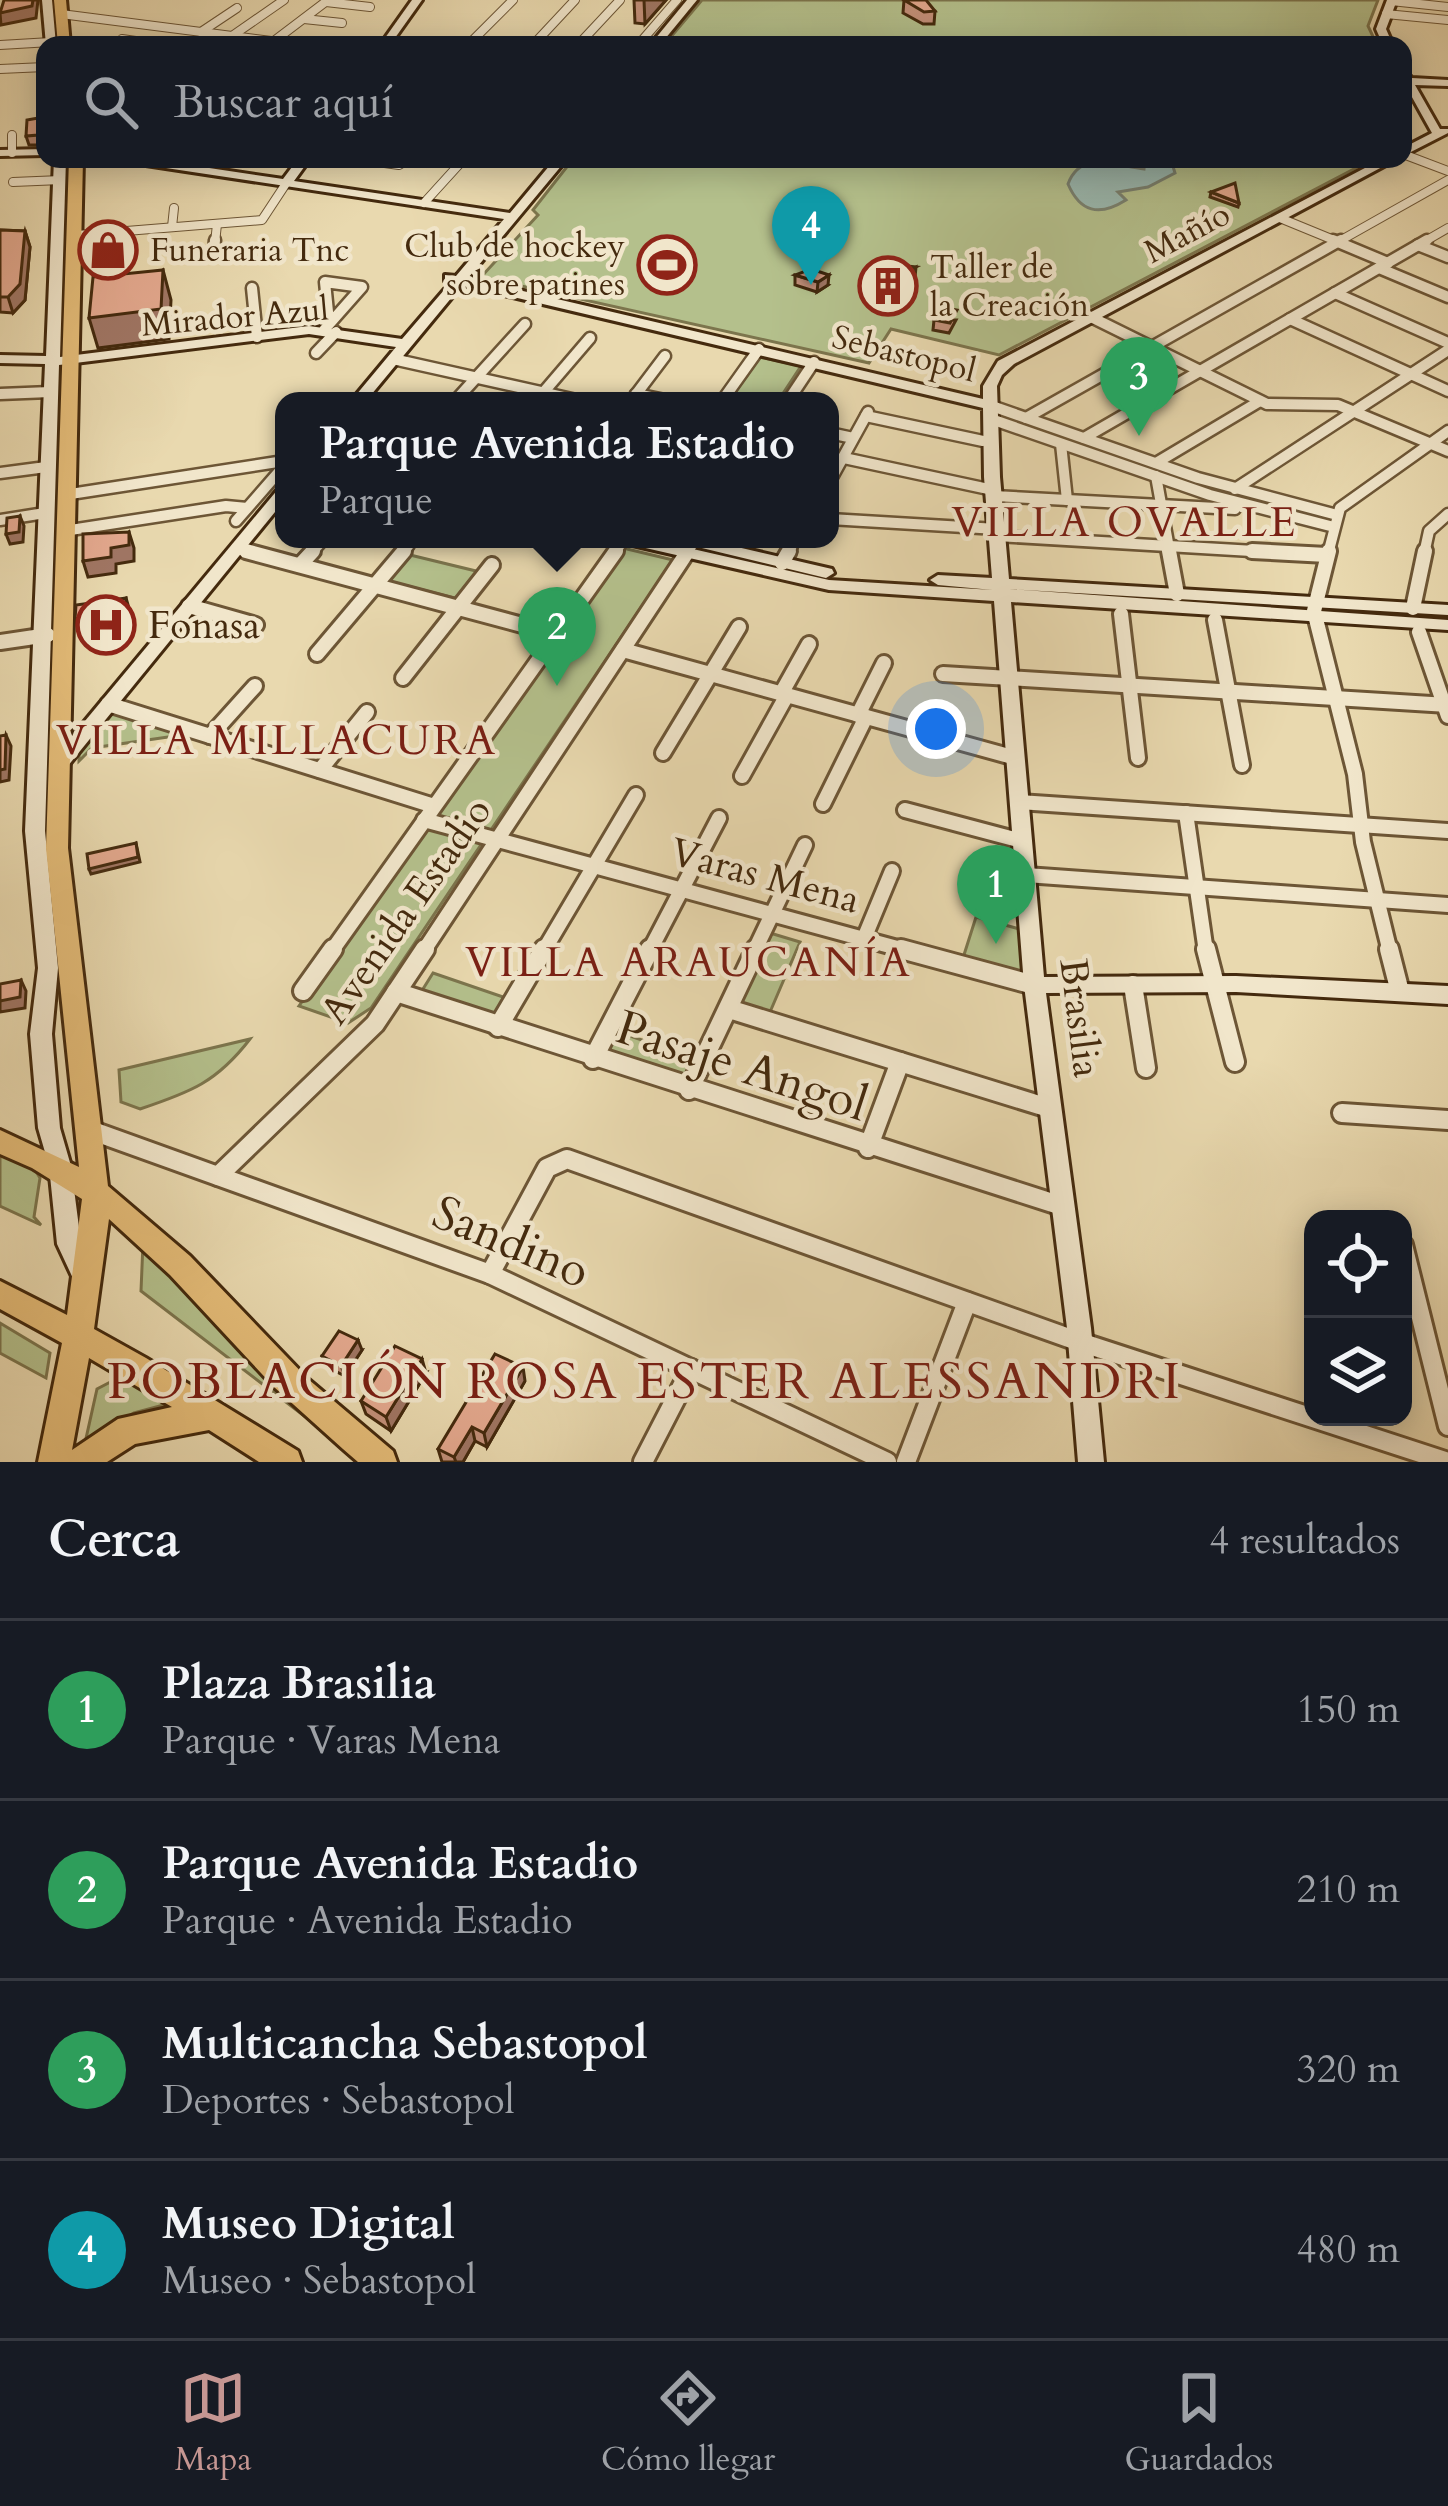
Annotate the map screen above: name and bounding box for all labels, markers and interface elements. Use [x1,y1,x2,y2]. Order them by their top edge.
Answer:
search box [36,36,1412,168]
icon: search [78,69,144,135]
text: Buscar aquí [174,72,394,133]
pin: 4 [772,186,850,285]
street label: Mañío [1136,192,1238,274]
shop icon: Funeraria Tnc [77,219,139,281]
place label: Club de hockey sobre patines [404,224,626,307]
place label: Funeraria Tnc [150,228,349,273]
sports icon: Club de hockey sobre patines [636,234,698,296]
place label: Taller de la Creación [930,245,1089,328]
building icon: Taller de la Creación [857,255,919,317]
street label: Mirador Azul [140,286,330,348]
street label: Sebastopol [827,314,981,394]
pin: 3 [1100,337,1178,436]
popup [275,392,839,548]
text: Parque Avenida Estadio [319,413,795,474]
text: Parque [319,474,433,527]
district label: VILLA OVALLE [952,494,1298,551]
pin: 2 [518,587,596,686]
hospital icon: Fonasa [75,594,137,656]
place label: Fonasa [148,599,260,652]
your location [906,699,966,759]
district label: VILLA MILLACURA [56,712,498,769]
street label: Avenida Estadio [308,787,504,1035]
street label: Varas Mena [665,825,865,927]
pin: 1 [957,845,1035,944]
district label: VILLA ARAUCANÍA [465,934,913,991]
street label: Brasilia [1046,956,1114,1081]
street label: Pasaje Angol [608,995,876,1137]
street label: Sandino [423,1180,599,1304]
map controls [1304,1210,1412,1426]
button: locate [1304,1210,1412,1318]
button: layers [1304,1318,1412,1426]
district label: POBLACIÓN ROSA ESTER ALESSANDRI [107,1347,1183,1417]
text: Cerca [48,1505,180,1575]
text: 4 resultados [1209,1514,1400,1567]
text: Plaza Brasilia [162,1653,436,1714]
text: 1 [77,1683,97,1736]
text: 150 m [1297,1683,1400,1736]
text: Parque · Varas Mena [162,1714,501,1767]
text: Parque Avenida Estadio [162,1833,638,1894]
text: 2 [77,1863,97,1916]
text: 210 m [1297,1863,1400,1916]
text: Parque · Avenida Estadio [162,1894,572,1947]
text: Multicancha Sebastopol [162,2013,648,2074]
text: 3 [77,2043,97,2096]
text: 320 m [1297,2043,1400,2096]
text: Deportes · Sebastopol [162,2074,515,2127]
text: Museo Digital [162,2193,455,2254]
text: 4 [77,2223,97,2276]
text: 480 m [1297,2223,1400,2276]
text: Museo · Sebastopol [162,2254,476,2307]
tab: Mapa [175,2365,252,2482]
tab: Cómo llegar [601,2365,775,2482]
tab: Guardados [1125,2365,1273,2482]

